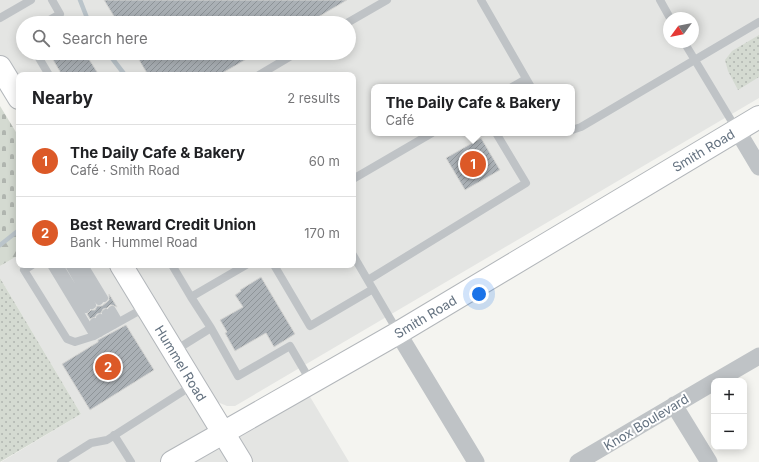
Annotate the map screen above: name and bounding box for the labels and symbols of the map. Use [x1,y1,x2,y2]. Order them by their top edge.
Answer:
north arrow [663,12,699,48]
street label: Smith Road [669,126,737,175]
pin: 1 [460,149,486,179]
your location [469,284,489,304]
street label: Smith Road [391,292,459,341]
street label: Hummel Road [152,322,210,404]
pin: 2 [95,352,121,382]
street label: Knox Boulevard [601,390,691,454]

